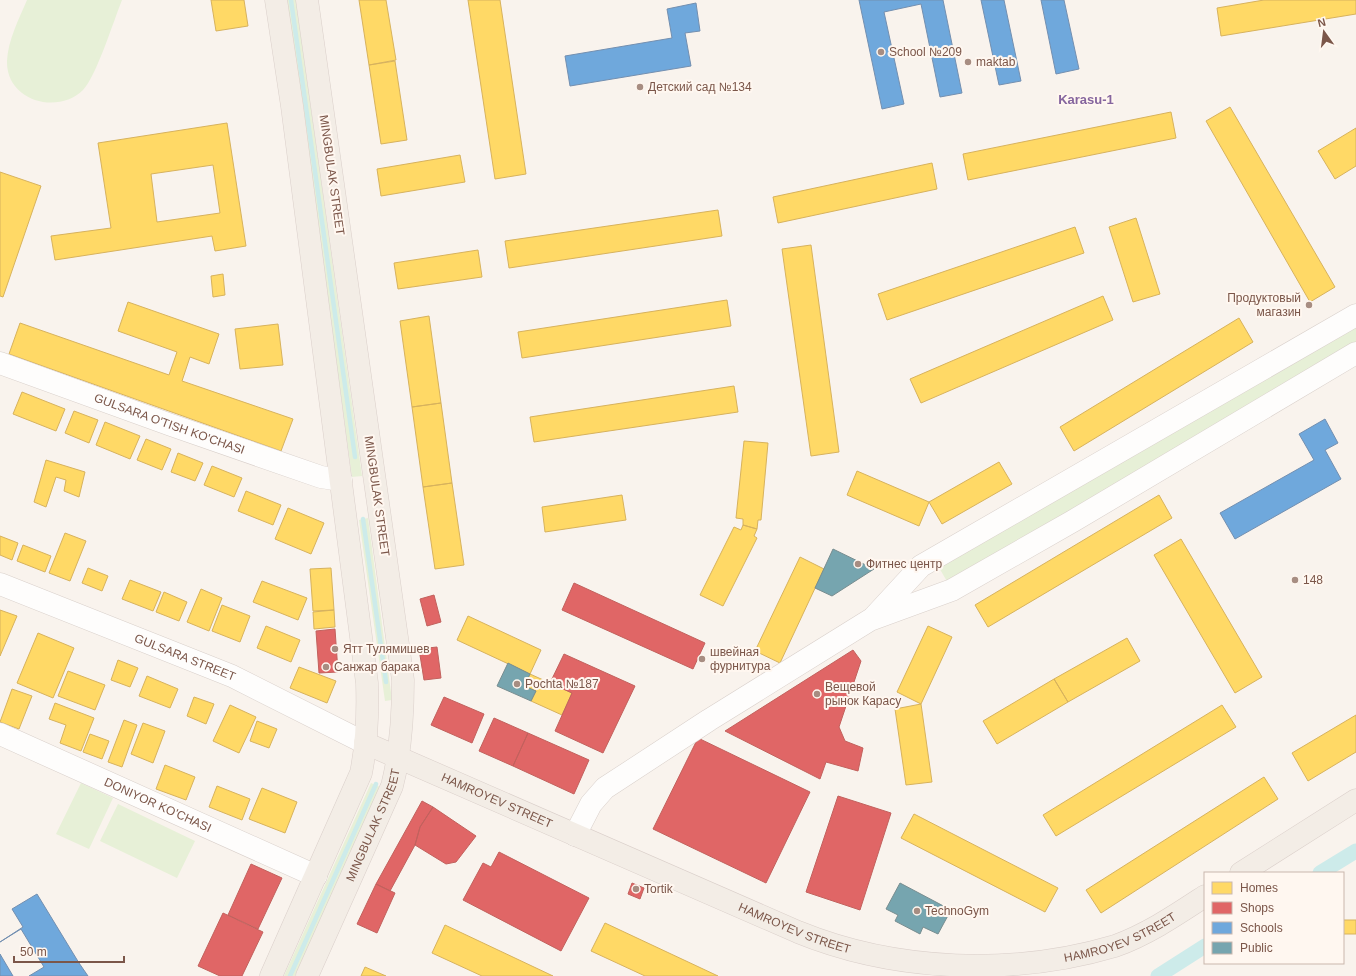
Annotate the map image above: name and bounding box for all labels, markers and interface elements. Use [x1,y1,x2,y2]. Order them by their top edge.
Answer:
north arrow [1304,12,1344,52]
text: N [1316,16,1327,29]
place label: School №209 [889,45,962,59]
marker: School №209 [876,47,886,57]
place label: maktab [976,55,1016,69]
marker: maktab [963,57,973,67]
place label: Детский сад №134 [648,80,752,94]
marker: Детский сад №134 [635,82,645,92]
district label: Karasu-1 [1058,92,1114,107]
street label: MINGBULAK STREET [317,114,347,237]
place label: Продуктовый магазин [1227,291,1301,319]
marker: Продуктовый магазин [1304,300,1314,310]
street label: GULSARA O'TISH KO'CHASI [92,391,247,457]
street label: MINGBULAK STREET [362,435,392,558]
place label: Фитнес центр [866,557,942,571]
marker: Фитнес центр [853,559,863,569]
place label: 148 [1303,573,1323,587]
marker: 148 [1290,575,1300,585]
street label: GULSARA STREET [132,631,238,684]
place label: Ятт Тулямишев [343,642,430,656]
marker: Ятт Тулямишев [330,644,340,654]
place label: швейная фурнитура [710,645,771,673]
marker: швейная фурнитура [697,654,707,664]
place label: Санжар барака [334,660,420,674]
marker: Санжар барака [321,662,331,672]
place label: Pochta №187 [525,677,599,691]
marker: Pochta №187 [512,679,522,689]
place label: Вещевой рынок Карасу [825,680,901,708]
marker: Вещевой рынок Карасу [812,689,822,699]
street label: MINGBULAK STREET [343,767,403,884]
street label: HAMROYEV STREET [439,770,555,831]
street label: DONIYOR KO'CHASI [102,775,213,835]
legend [1204,872,1344,964]
text: Homes [1240,881,1278,895]
place label: Tortik [644,882,674,896]
marker: Tortik [631,884,641,894]
street label: HAMROYEV STREET [736,900,853,956]
text: Shops [1240,901,1274,915]
place label: TechnoGym [925,904,989,918]
marker: TechnoGym [912,906,922,916]
street label: HAMROYEV STREET [1063,909,1179,965]
text: Schools [1240,921,1283,935]
scale bar [14,938,124,964]
text: Public [1240,941,1273,955]
text: 50 m [20,945,47,959]

